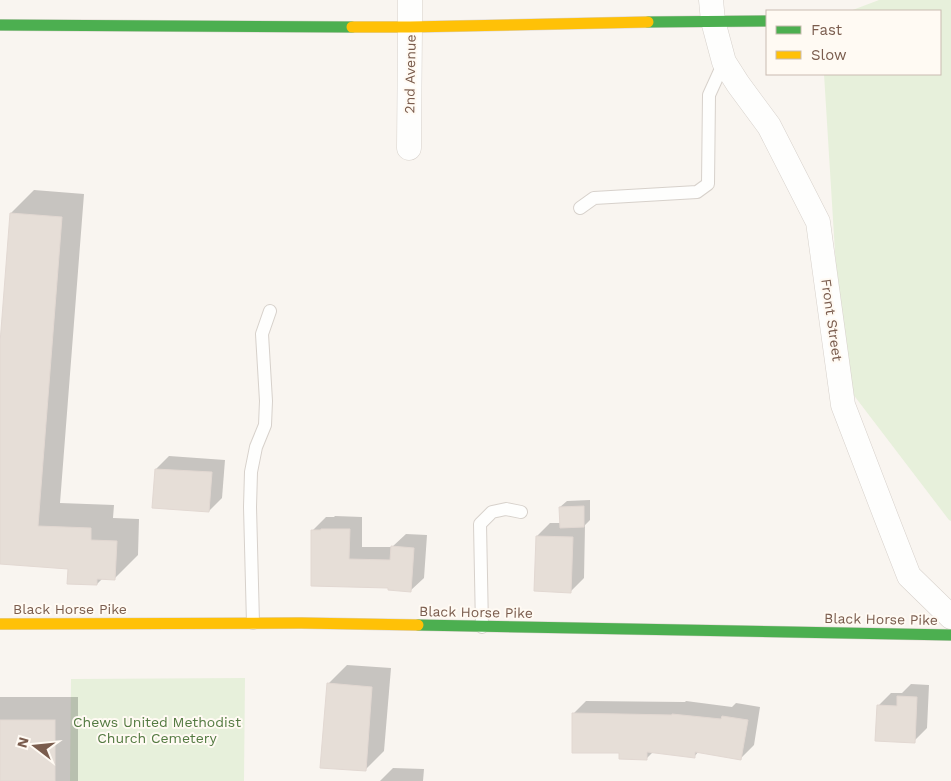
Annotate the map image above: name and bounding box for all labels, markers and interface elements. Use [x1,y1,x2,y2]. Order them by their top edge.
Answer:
legend [766,10,941,75]
text: Fast [811,21,843,39]
street label: 2nd Avenue [401,34,419,114]
text: Slow [811,46,847,64]
street label: Front Street [818,278,846,362]
street label: Black Horse Pike [13,601,127,617]
street label: Black Horse Pike [419,603,533,621]
street label: Black Horse Pike [824,610,938,628]
park label: Chews United Methodist Church Cemetery [73,714,241,746]
north arrow [10,721,60,771]
text: N [13,735,32,750]

